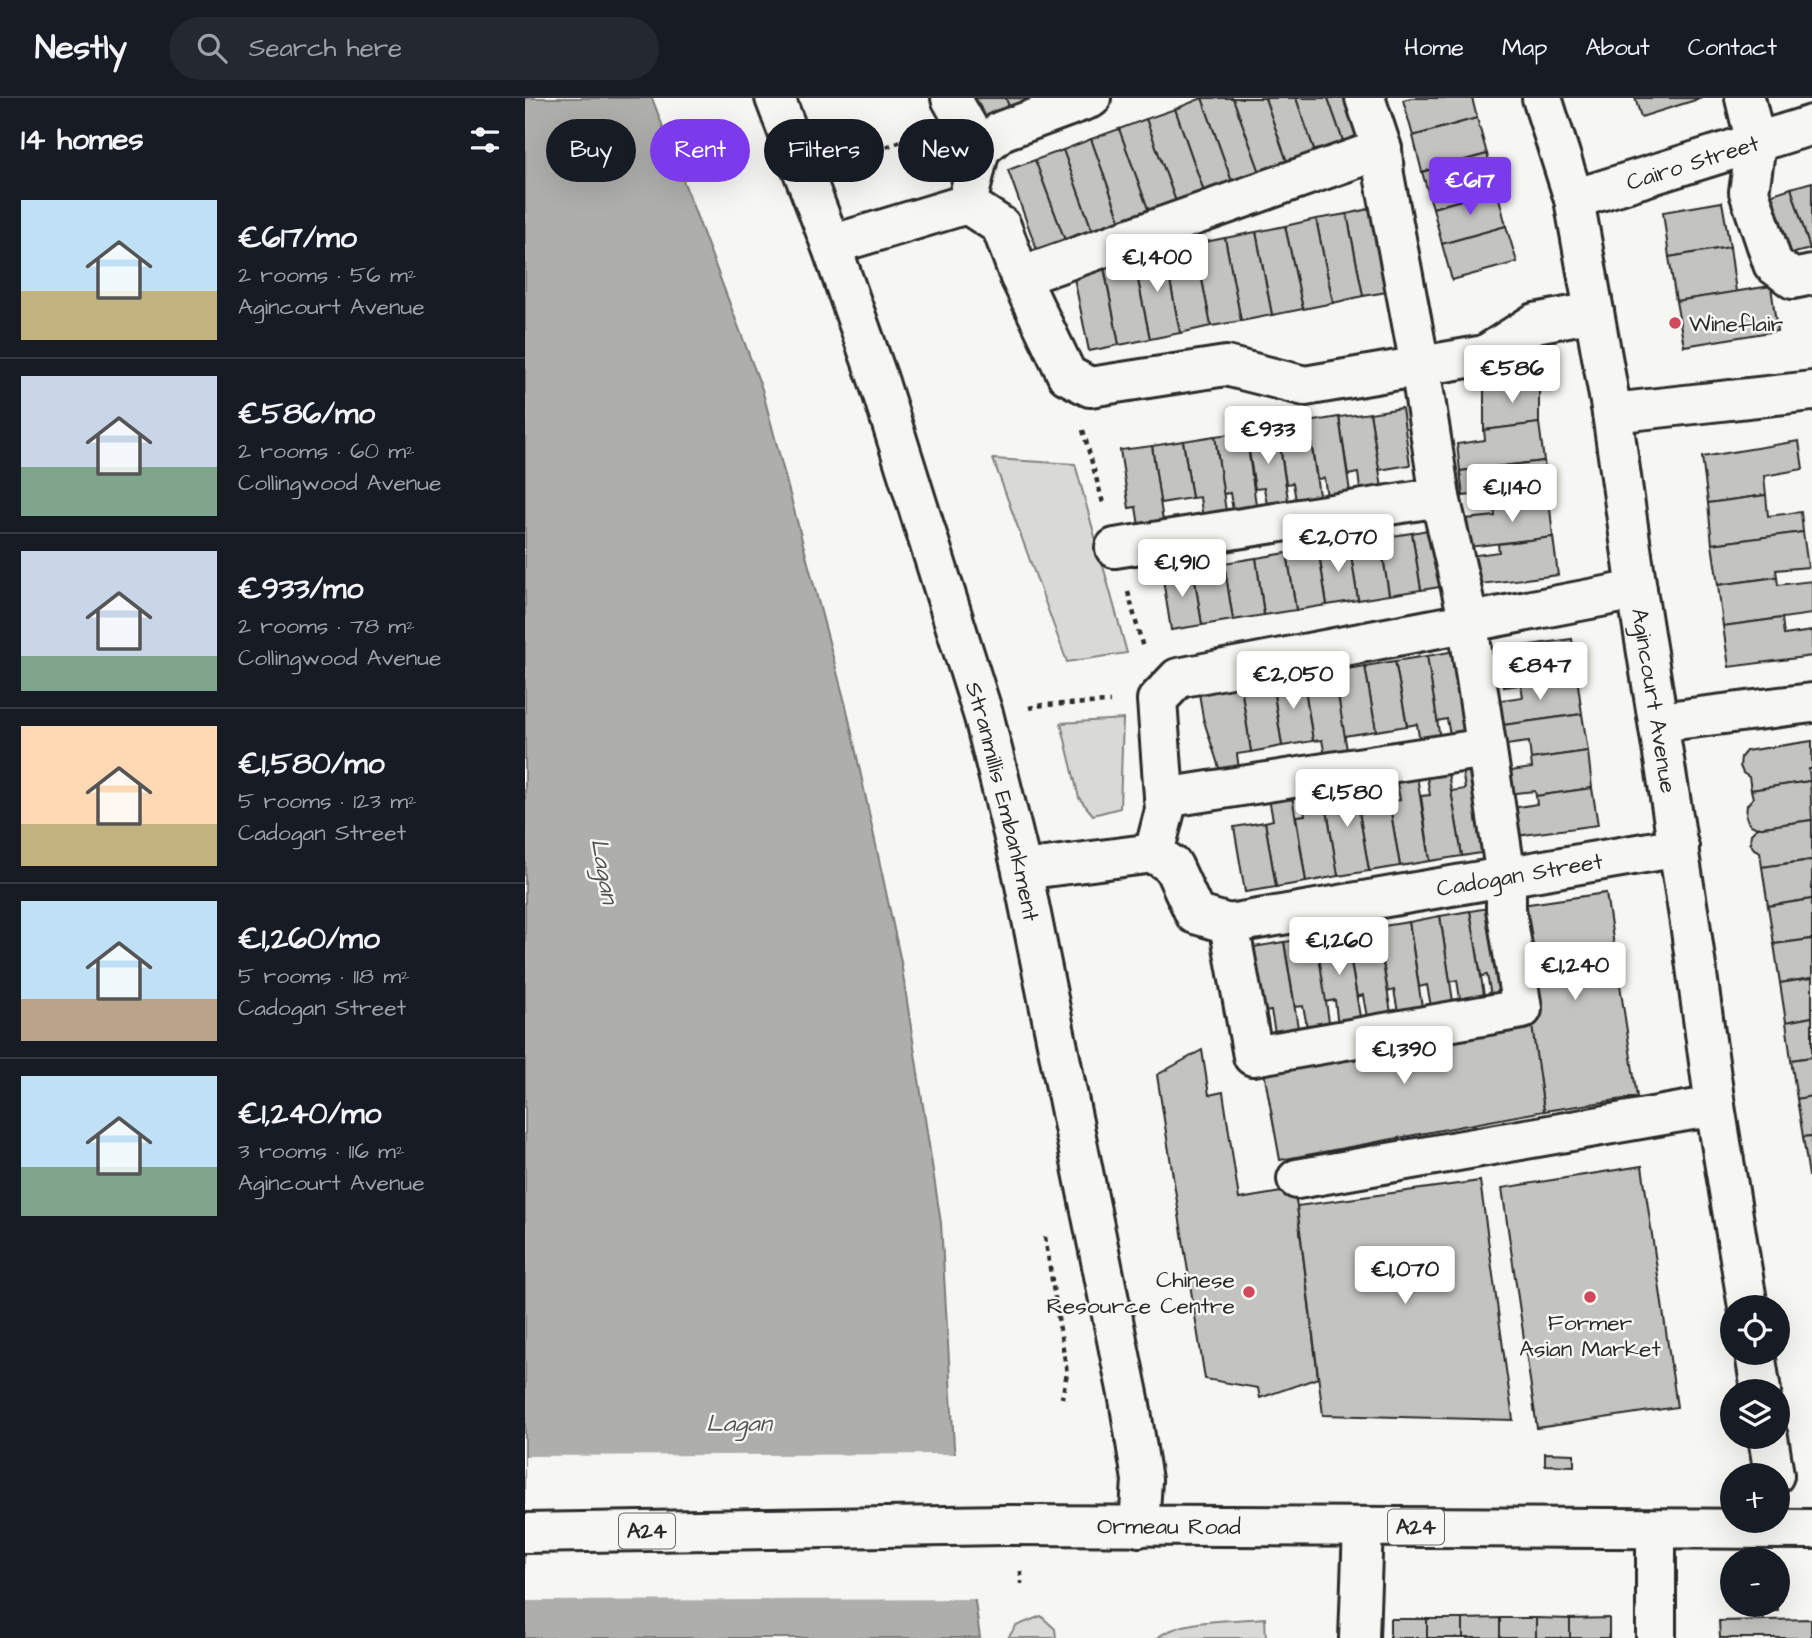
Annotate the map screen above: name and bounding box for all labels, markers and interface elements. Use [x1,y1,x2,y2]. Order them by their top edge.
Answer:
search box [169,17,659,80]
text: Nestly [35,25,127,71]
icon: search [193,29,231,67]
text: Search here [249,30,402,66]
text: Home [1404,31,1464,65]
text: Map [1502,31,1547,65]
text: About [1585,31,1650,65]
text: Contact [1688,31,1777,65]
text: 14 homes [21,119,144,161]
chip: Buy [546,119,636,182]
chip: Rent [650,119,750,182]
chip: Filters [764,119,884,182]
chip: New [898,119,994,182]
icon: filters [466,121,504,159]
street label: Cairo Street [1622,127,1764,199]
pin: €617 [1429,158,1511,217]
text: €617 [1445,164,1495,196]
text: €617/mo [238,217,357,259]
icon: home [77,228,161,312]
pin: €1,400 [1100,234,1214,294]
text: €1,400 [1122,241,1192,273]
text: 2 rooms · 56 m² [238,259,416,291]
text: Agincourt Avenue [238,291,425,323]
place label: Wineflair [1689,308,1784,340]
marker: Wineflair [1667,315,1683,331]
pin: €586 [1471,345,1553,405]
text: €586 [1480,352,1544,384]
text: €586/mo [238,393,375,435]
icon: home [77,404,161,488]
pin: €933 [1227,406,1309,466]
text: €933 [1241,413,1295,445]
text: 2 rooms · 60 m² [238,435,415,467]
pin: €1,140 [1455,464,1569,524]
text: Collingwood Avenue [238,467,442,499]
text: €1,140 [1483,471,1541,503]
pin: €2,070 [1281,514,1395,574]
text: €2,070 [1299,521,1377,553]
pin: €1,910 [1125,540,1239,599]
text: €1,910 [1154,546,1210,578]
text: €933/mo [238,568,363,610]
icon: home [77,579,161,663]
street label: Agincourt Avenue [1623,606,1684,795]
text: 2 rooms · 78 m² [238,610,415,642]
text: Collingwood Avenue [238,642,442,674]
pin: €847 [1499,642,1581,702]
text: €847 [1508,649,1572,681]
pin: €2,050 [1236,652,1350,711]
text: €2,050 [1253,658,1333,690]
street label: Stranmillis Embankment [957,678,1047,925]
text: €1,580/mo [238,743,385,785]
icon: home [77,754,161,838]
pin: €1,580 [1290,770,1404,829]
text: €1,580 [1311,776,1383,808]
text: 5 rooms · 123 m² [238,785,417,817]
text: Cadogan Street [238,817,406,849]
water label: Lagan [581,836,627,908]
street label: Cadogan Street [1434,845,1606,905]
text: €1,260/mo [238,918,380,960]
pin: €1,260 [1282,918,1396,977]
text: €1,260 [1305,924,1373,956]
icon: home [77,929,161,1013]
pin: €1,240 [1518,942,1632,1002]
text: €1,240 [1541,949,1609,981]
text: 5 rooms · 118 m² [238,960,410,992]
text: Cadogan Street [238,992,406,1024]
pin: €1,390 [1347,1026,1461,1086]
text: €1,390 [1372,1033,1436,1065]
text: €1,240/mo [238,1093,381,1135]
icon: home [77,1104,161,1188]
text: 3 rooms · 116 m² [238,1135,405,1167]
text: Agincourt Avenue [238,1167,425,1199]
pin: €1,070 [1348,1246,1462,1306]
text: €1,070 [1371,1253,1439,1285]
place label: Chinese Resource Centre [1046,1264,1235,1322]
marker: Chinese Resource Centre [1241,1284,1257,1300]
marker: Former Asian Market [1582,1289,1598,1305]
map controls [1720,1295,1790,1617]
button: locate [1720,1295,1790,1365]
place label: Former Asian Market [1519,1307,1661,1365]
button: layers [1720,1379,1790,1449]
water label: Lagan [706,1407,774,1442]
button: + [1720,1463,1790,1533]
street label: Ormeau Road [1097,1510,1241,1543]
road number: A24 [1388,1510,1444,1544]
road number: A24 [619,1514,675,1548]
button: − [1720,1547,1790,1617]

